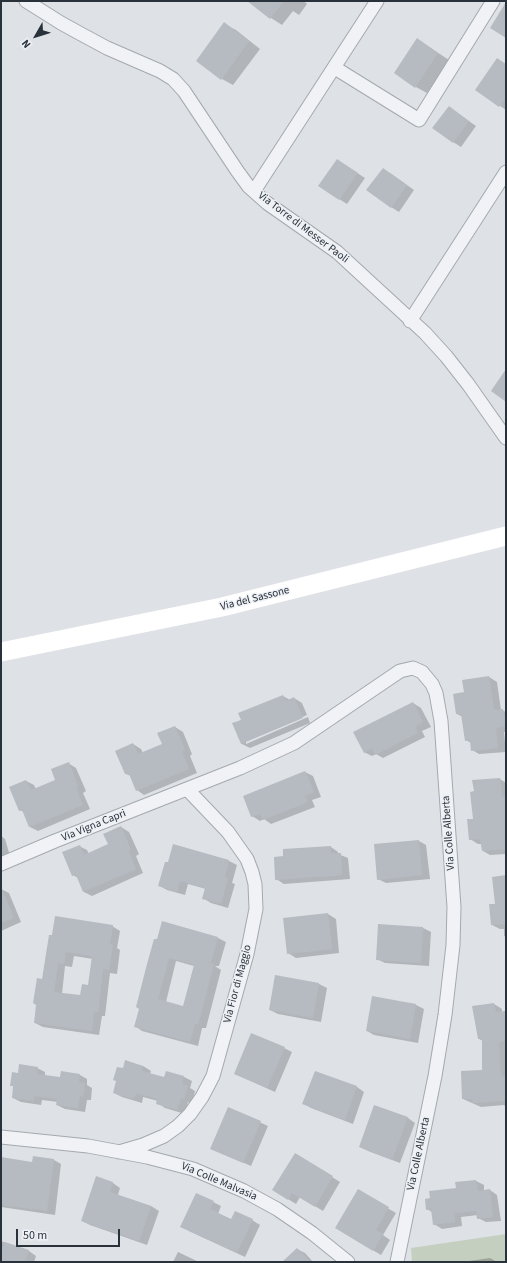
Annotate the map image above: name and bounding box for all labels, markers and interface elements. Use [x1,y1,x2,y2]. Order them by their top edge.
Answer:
north arrow [16,16,56,56]
text: N [18,36,34,51]
street label: Via Torre di Messer Paoli [255,190,351,266]
street label: Via del Sassone [219,584,291,614]
street label: Via Colle Alberta [440,795,458,871]
street label: Via Vigna Capri [60,807,128,845]
street label: Via Fior di Maggio [221,943,255,1025]
street label: Via Colle Alberta [405,1116,433,1192]
street label: Via Colle Malvasia [179,1160,259,1204]
scale bar [18,1221,122,1247]
text: 50 m [23,1227,47,1244]

